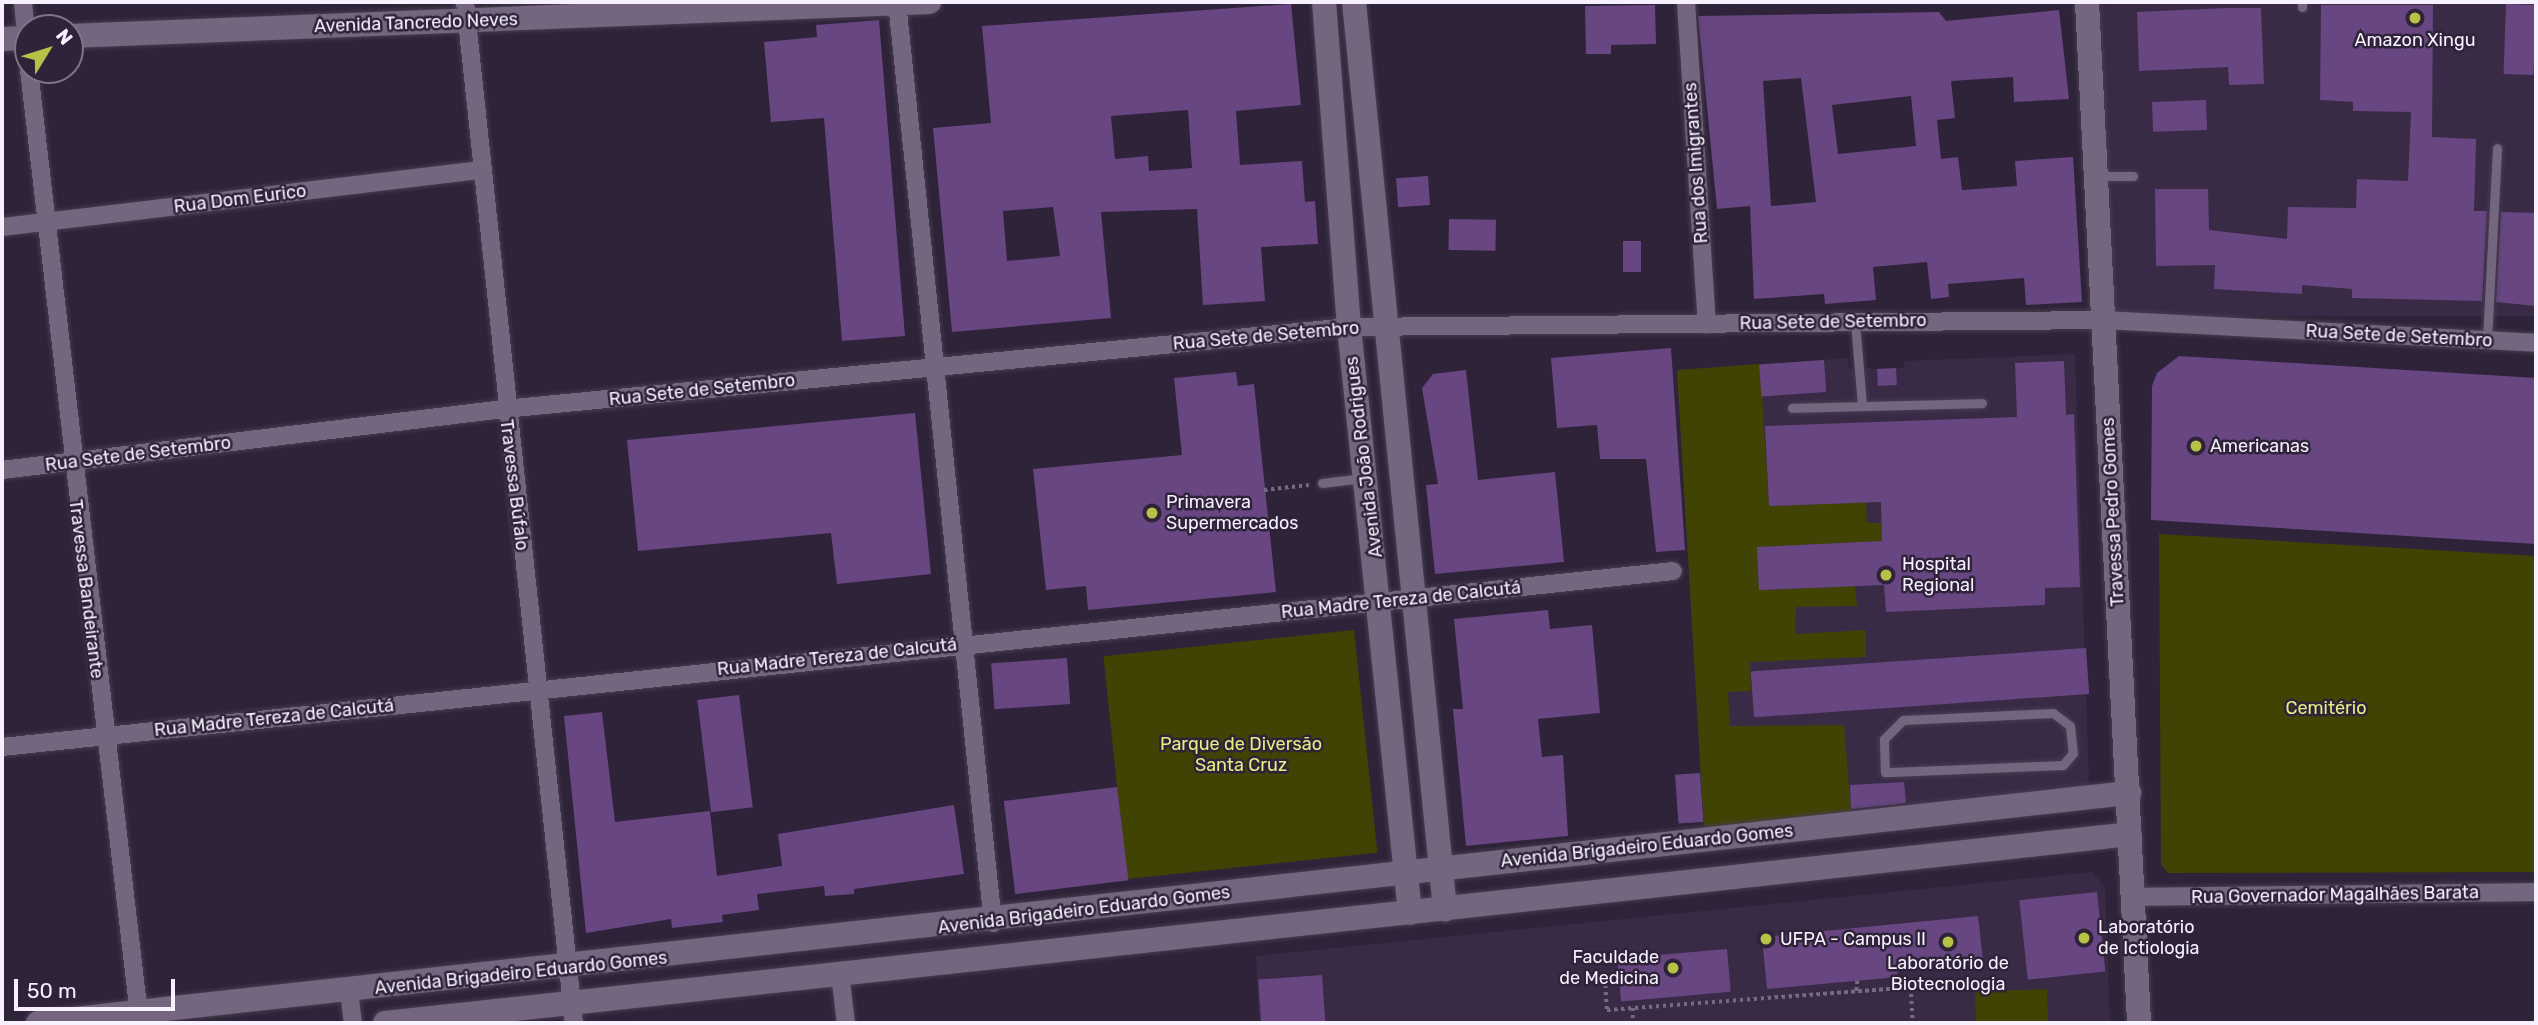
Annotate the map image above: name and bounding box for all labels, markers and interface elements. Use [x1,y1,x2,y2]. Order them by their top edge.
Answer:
street label: Avenida Tancredo Neves [313,9,519,37]
marker: Amazon Xingu [2407,10,2423,26]
north arrow [14,14,84,84]
text: N [51,25,78,49]
place label: Amazon Xingu [2355,29,2475,51]
street label: Rua dos Imigrantes [1680,82,1712,244]
street label: Rua Dom Eurico [173,180,307,218]
street label: Rua Sete de Setembro [1739,310,1927,334]
street label: Rua Sete de Setembro [1172,317,1360,355]
street label: Rua Sete de Setembro [2305,320,2493,352]
street label: Avenida João Rodrigues [1341,355,1387,559]
street label: Rua Sete de Setembro [608,369,796,411]
street label: Travessa Pedro Gomes [2097,417,2129,607]
street label: Travessa Búfalo [495,418,533,552]
street label: Rua Sete de Setembro [44,432,232,476]
place label: Americanas [2210,435,2309,457]
marker: Americanas [2188,438,2204,454]
place label: Primavera Supermercados [1166,492,1299,534]
street label: Travessa Bandeirante [64,498,108,680]
marker: Primavera Supermercados [1144,505,1160,521]
place label: Hospital Regional [1902,554,1974,596]
marker: Hospital Regional [1876,565,1896,585]
street label: Rua Madre Tereza de Calcutá [1280,577,1522,623]
street label: Rua Madre Tereza de Calcutá [716,634,958,680]
street label: Rua Madre Tereza de Calcutá [153,695,395,741]
park label: Cemitério [2285,697,2367,719]
park label: Parque de Diversão Santa Cruz [1160,734,1322,776]
street label: Avenida Brigadeiro Eduardo Gomes [1500,820,1794,872]
street label: Avenida Brigadeiro Eduardo Gomes [937,881,1231,939]
street label: Rua Governador Magalhães Barata [2191,882,2479,908]
place label: Laboratório de Ictiologia [2098,917,2200,960]
place label: UFPA - Campus II [1780,928,1926,950]
marker: Laboratório de Ictiologia [2076,930,2092,946]
marker: UFPA - Campus II [1758,931,1774,947]
marker: Laboratório de Biotecnologia [1940,934,1956,950]
street label: Avenida Brigadeiro Eduardo Gomes [374,947,668,999]
place label: Faculdade de Medicina [1559,947,1659,990]
place label: Laboratório de Biotecnologia [1887,953,2009,996]
marker: Faculdade de Medicina [1665,960,1681,976]
scale bar [18,965,178,1009]
text: 50 m [27,978,77,1003]

